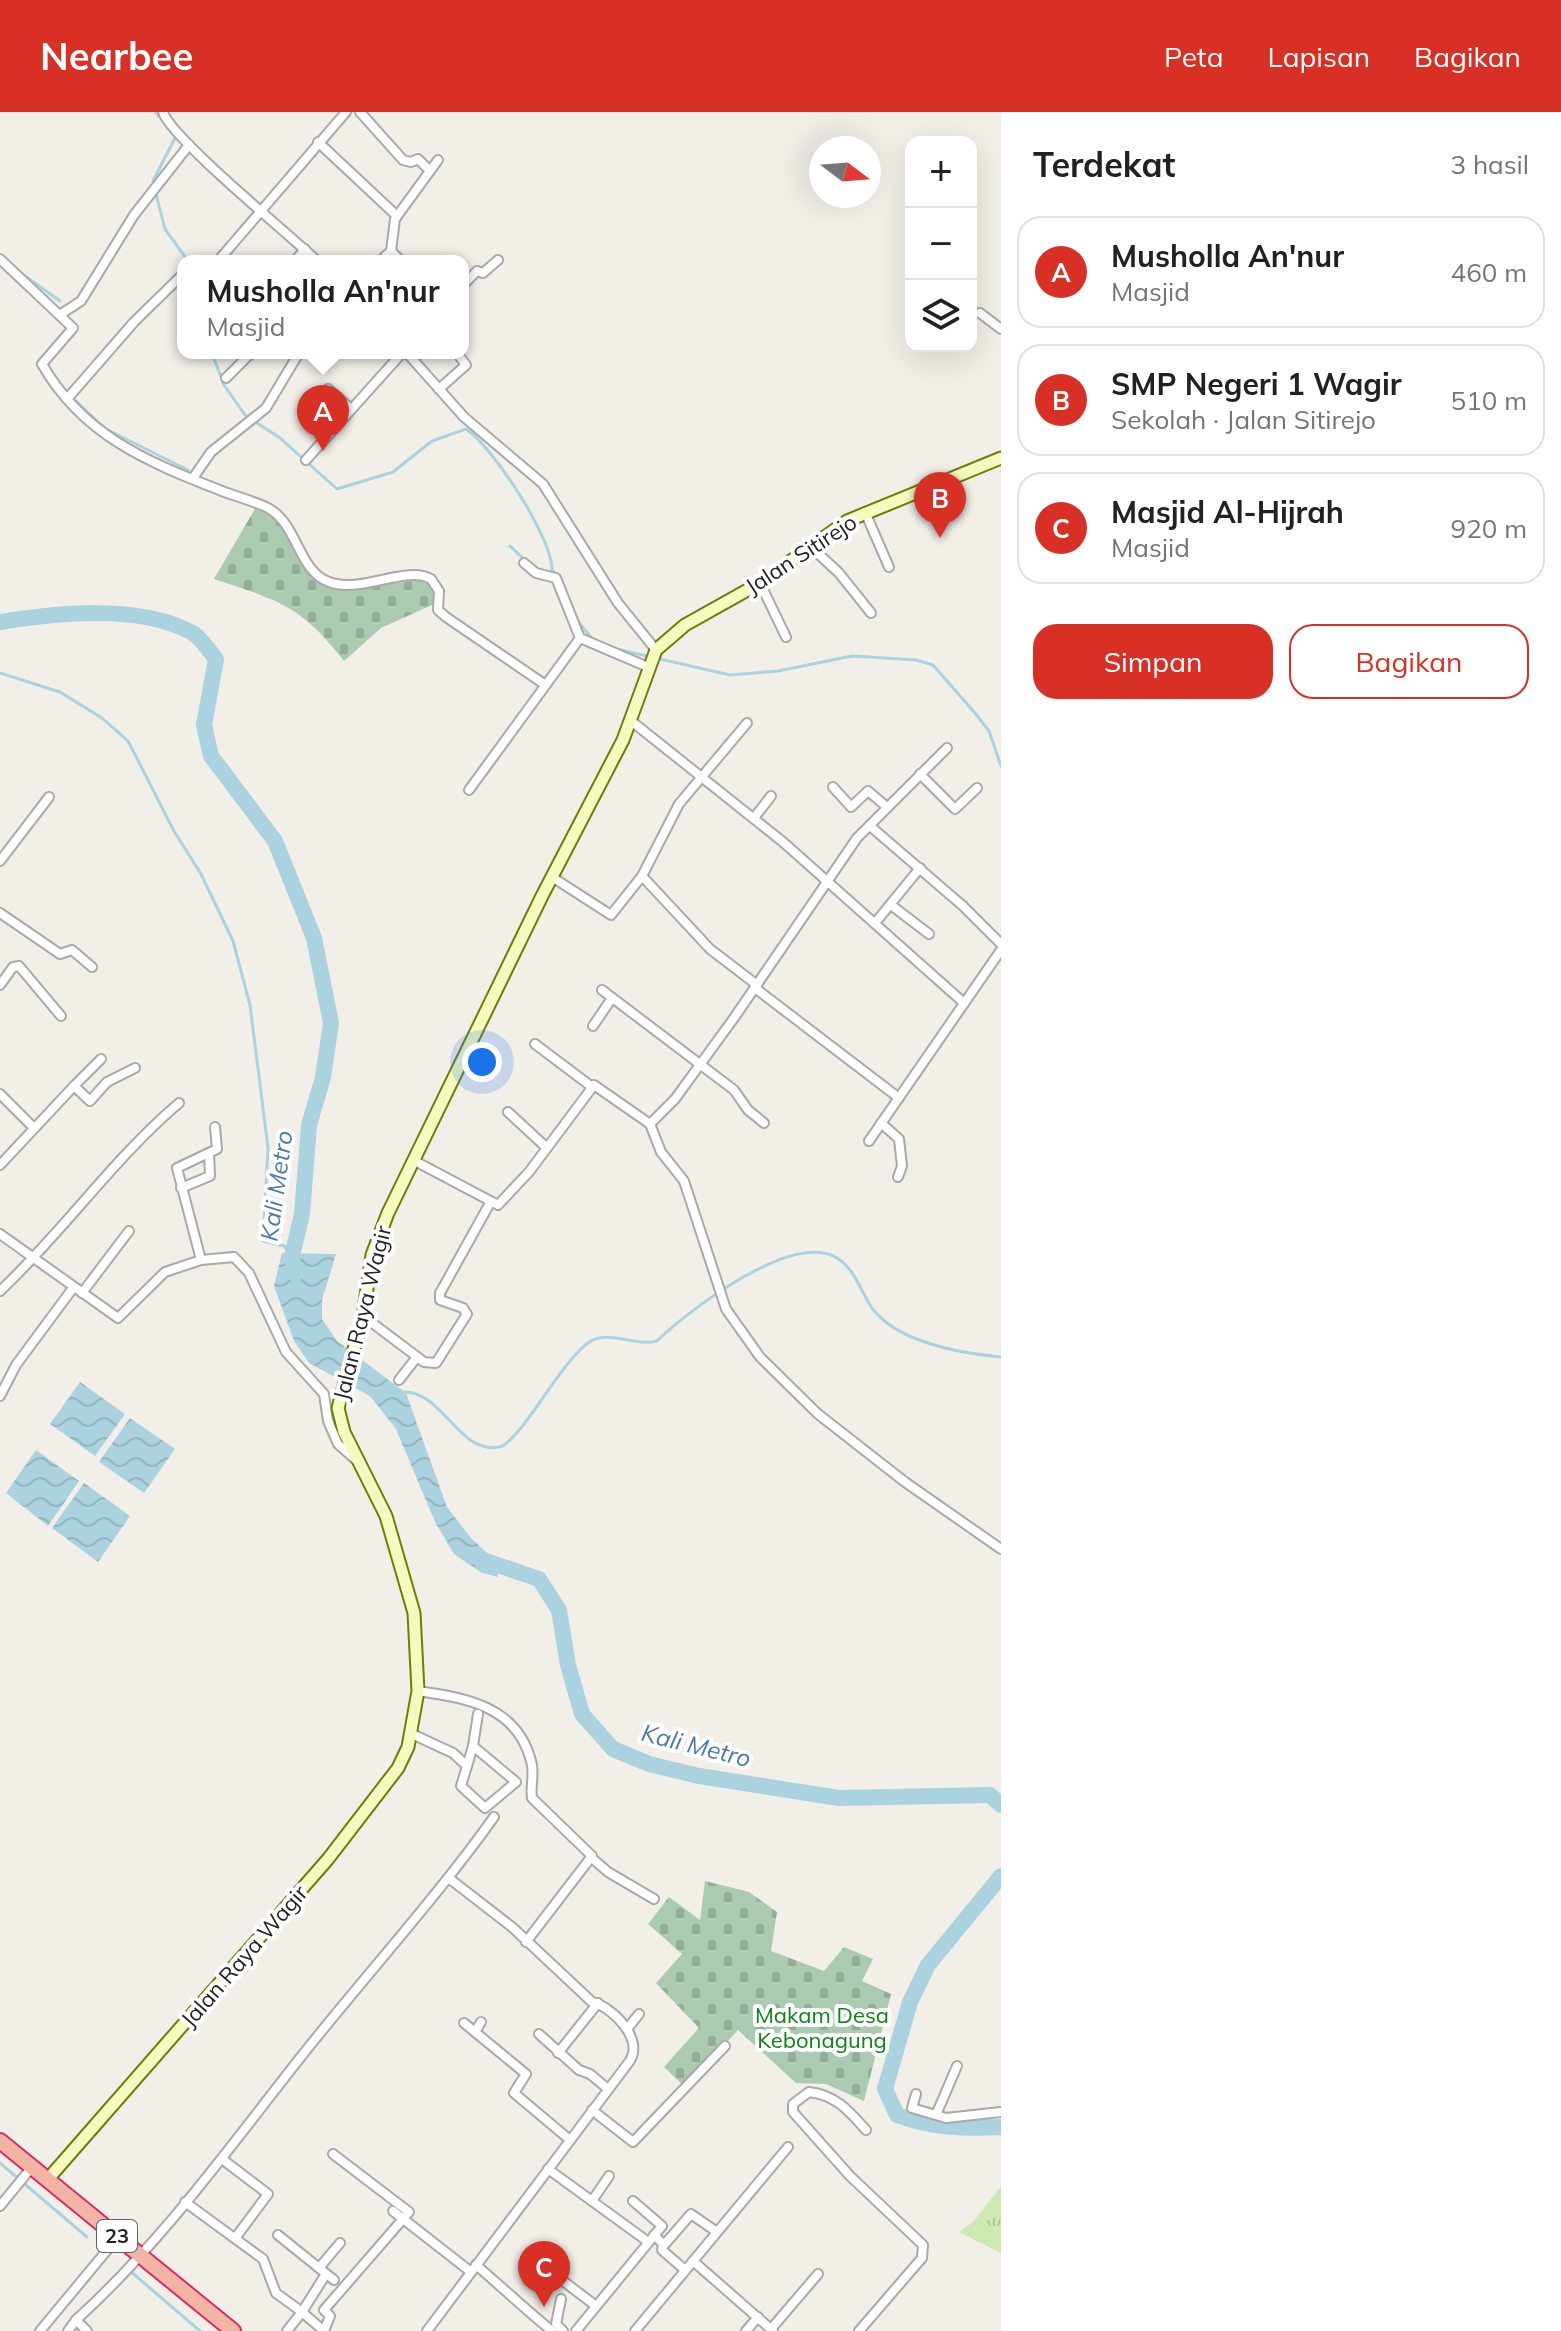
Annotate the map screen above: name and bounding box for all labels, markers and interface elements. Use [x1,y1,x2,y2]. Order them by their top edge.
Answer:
text: Nearbee [40,32,193,80]
text: Peta [1164,39,1223,74]
text: Lapisan [1267,39,1370,74]
text: Bagikan [1414,39,1521,74]
north arrow [809,136,881,208]
map controls [905,136,977,352]
button: + [905,136,977,208]
text: Terdekat [1033,143,1175,186]
text: 3 hasil [1451,148,1529,181]
button: − [905,208,977,280]
text: Musholla An'nur [1111,237,1344,275]
popup [177,255,469,359]
text: A [1051,256,1071,289]
text: 460 m [1451,256,1527,289]
text: Musholla An'nur [207,272,439,310]
text: Masjid [1111,275,1190,308]
button: layers [905,280,977,352]
text: Masjid [207,310,285,343]
text: SMP Negeri 1 Wagir [1111,365,1402,403]
text: B [1052,384,1070,417]
text: 510 m [1451,384,1527,417]
pin: A [297,385,349,451]
text: Sekolah · Jalan Sitirejo [1111,403,1376,436]
pin: B [914,472,966,538]
text: Masjid Al-Hijrah [1111,493,1344,531]
street label: Jalan Sitirejo [740,508,862,600]
text: C [1052,512,1070,545]
text: 920 m [1451,512,1527,545]
text: Masjid [1111,531,1190,564]
button: Simpan [1033,624,1273,699]
button: Bagikan [1289,624,1529,699]
your location [462,1042,502,1082]
water label: Kali Metro [253,1129,299,1243]
street label: Jalan Raya Wagir [327,1223,397,1403]
water label: Kali Metro [638,1717,754,1773]
street label: Jalan Raya Wagir [175,1879,313,2033]
park label: Makam Desa Kebonagung [755,2001,889,2054]
road number: 23 [97,2220,137,2252]
pin: C [518,2241,570,2307]

